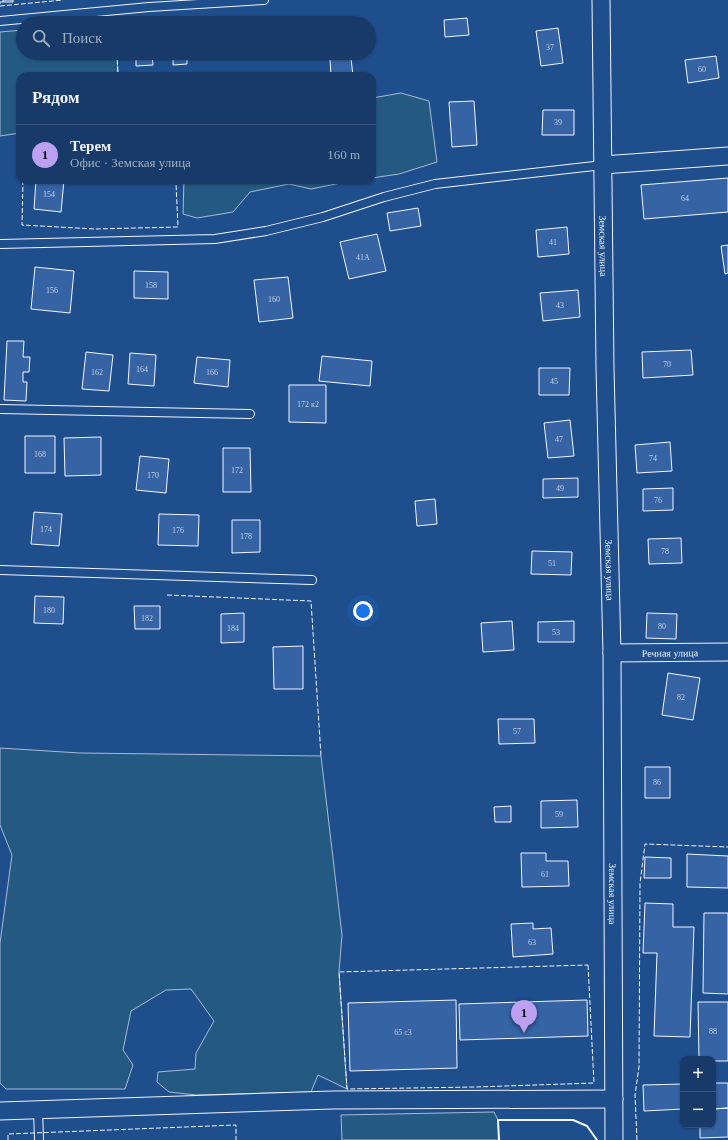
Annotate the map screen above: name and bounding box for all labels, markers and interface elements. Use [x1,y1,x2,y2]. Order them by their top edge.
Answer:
search box [16,16,376,60]
icon: search [30,27,52,49]
text: Поиск [62,30,102,46]
house number: 37 [546,43,554,52]
house number: 60 [698,65,706,74]
text: Рядом [32,88,80,107]
house number: 39 [554,118,562,127]
text: Терем [70,138,111,154]
text: 1 [42,147,48,162]
text: 160 m [327,147,360,162]
text: Офис · Земская улица [70,155,191,170]
house number: 154 [43,190,55,199]
house number: 64 [681,194,689,203]
street label: Земская улица [597,215,609,277]
house number: 41 [549,238,557,247]
house number: 41А [356,253,370,262]
house number: 158 [145,281,157,290]
house number: 156 [46,286,58,295]
house number: 160 [268,295,280,304]
house number: 43 [556,301,564,310]
house number: 70 [663,360,671,369]
house number: 164 [136,365,148,374]
house number: 162 [91,368,103,377]
house number: 166 [206,368,218,377]
house number: 45 [550,377,558,386]
house number: 172 к2 [297,400,319,409]
house number: 47 [555,435,563,444]
house number: 168 [34,450,46,459]
house number: 74 [649,454,657,463]
house number: 172 [231,466,243,475]
house number: 170 [147,471,159,480]
house number: 49 [556,484,564,493]
house number: 76 [654,496,662,505]
house number: 174 [40,525,52,534]
house number: 176 [172,526,184,535]
house number: 178 [240,532,252,541]
street label: Земская улица [603,539,616,601]
house number: 78 [661,547,669,556]
house number: 51 [548,559,556,568]
your location [353,601,373,621]
house number: 180 [43,606,55,615]
house number: 182 [141,614,153,623]
house number: 80 [658,622,666,631]
house number: 184 [227,624,239,633]
house number: 53 [552,628,560,637]
street label: Речная улица [642,647,699,659]
house number: 82 [677,693,685,702]
house number: 57 [513,727,521,736]
house number: 86 [653,778,661,787]
house number: 59 [555,810,563,819]
street label: Земская улица [607,863,618,925]
house number: 61 [541,870,549,879]
house number: 63 [528,938,536,947]
pin: 1 [511,1000,537,1033]
house number: 88 [709,1027,717,1036]
house number: 65 с3 [394,1028,412,1037]
map controls [680,1056,716,1128]
button: + [680,1056,716,1092]
button: − [680,1092,716,1128]

